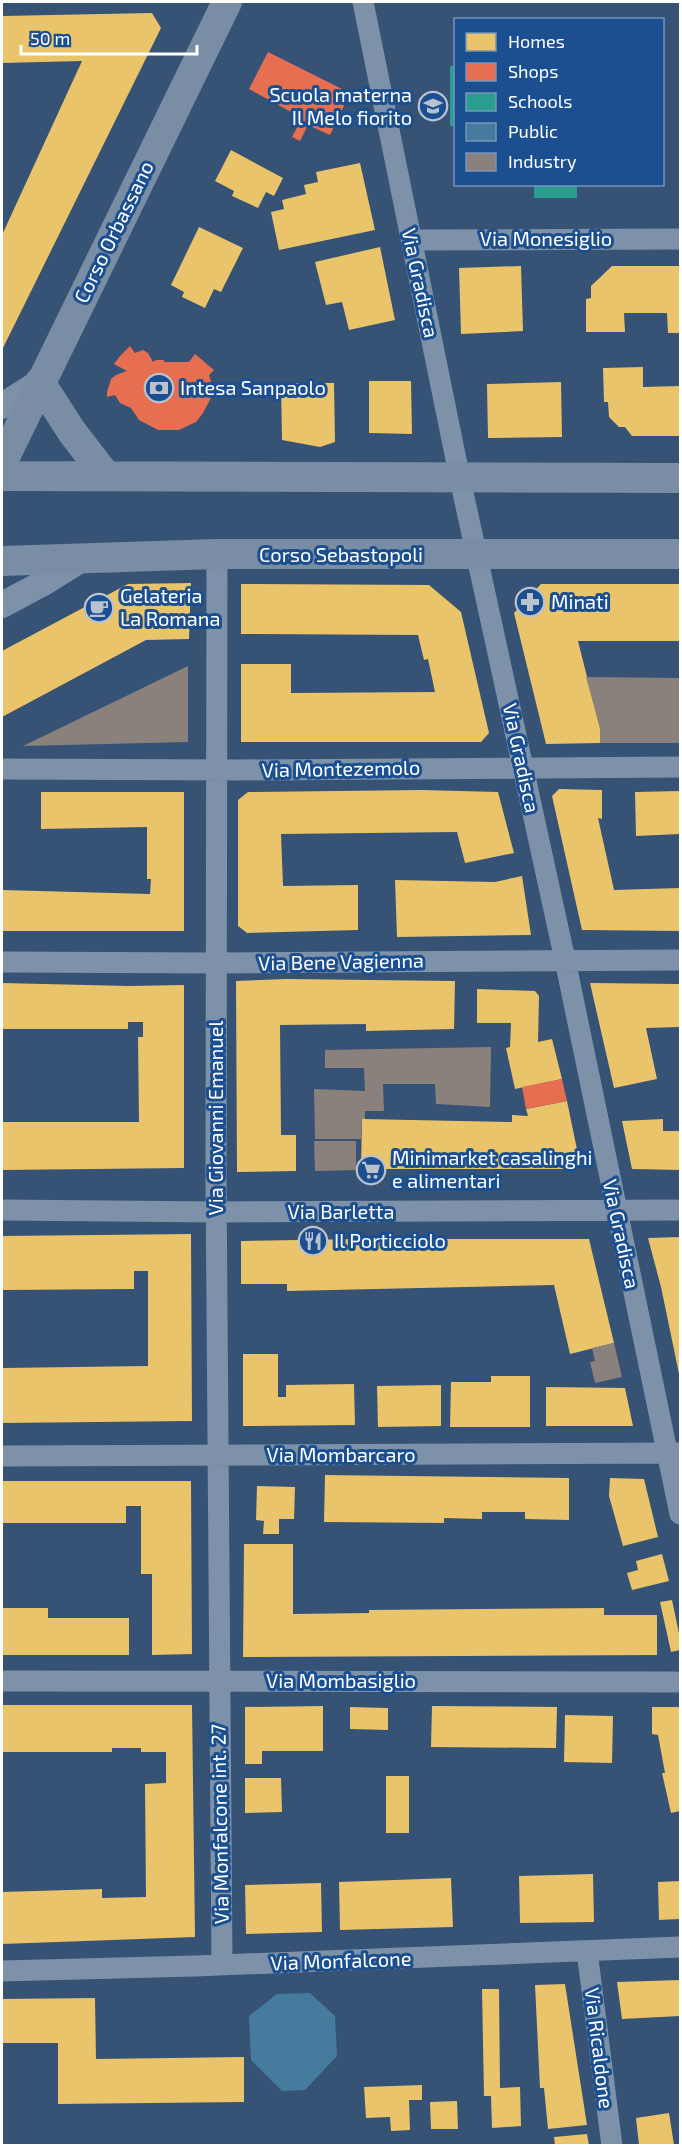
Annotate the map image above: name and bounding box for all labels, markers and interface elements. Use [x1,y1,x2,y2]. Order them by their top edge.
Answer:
scale bar [21,18,196,56]
legend [454,18,664,186]
text: 50 m [30,27,70,49]
text: Homes [508,30,565,52]
text: Shops [508,60,558,82]
place label: Scuola materna Il Melo fiorito [269,82,412,129]
school or university icon: Scuola materna Il Melo fiorito [417,90,449,122]
text: Schools [508,90,572,112]
text: Public [508,120,558,142]
text: Industry [508,150,577,172]
street label: Corso Orbassano [68,157,158,306]
street label: Via Gradisca [398,226,444,340]
street label: Via Monesiglio [480,226,612,250]
bank icon: Intesa Sanpaolo [143,372,175,404]
place label: Intesa Sanpaolo [180,375,326,399]
street label: Corso Sebastopoli [259,542,423,566]
place label: Gelateria La Romana [120,583,220,630]
pharmacy icon: Minati [514,586,546,618]
place label: Minati [551,589,609,613]
cafe icon: Gelateria La Romana [83,592,115,624]
street label: Via Gradisca [499,701,545,815]
street label: Via Montezemolo [262,755,420,781]
street label: Via Bene Vagienna [258,948,424,974]
street label: Via Giovanni Emanuel [203,1021,227,1215]
place label: Minimarket casalinghi e alimentari [392,1145,592,1192]
supermarket icon: Minimarket casalinghi e alimentari [355,1154,387,1186]
street label: Via Gradisca [599,1177,645,1291]
street label: Via Barletta [288,1199,394,1223]
restaurant icon: Il Porticciolo [297,1225,329,1257]
place label: Il Porticciolo [334,1228,446,1252]
street label: Via Mombarcaro [266,1442,416,1466]
street label: Via Mombasiglio [266,1668,416,1692]
street label: Via Monfalcone int. 27 [205,1724,233,1924]
street label: Via Monfalcone [270,1946,412,1974]
street label: Via Ricaldone [581,1986,619,2110]

